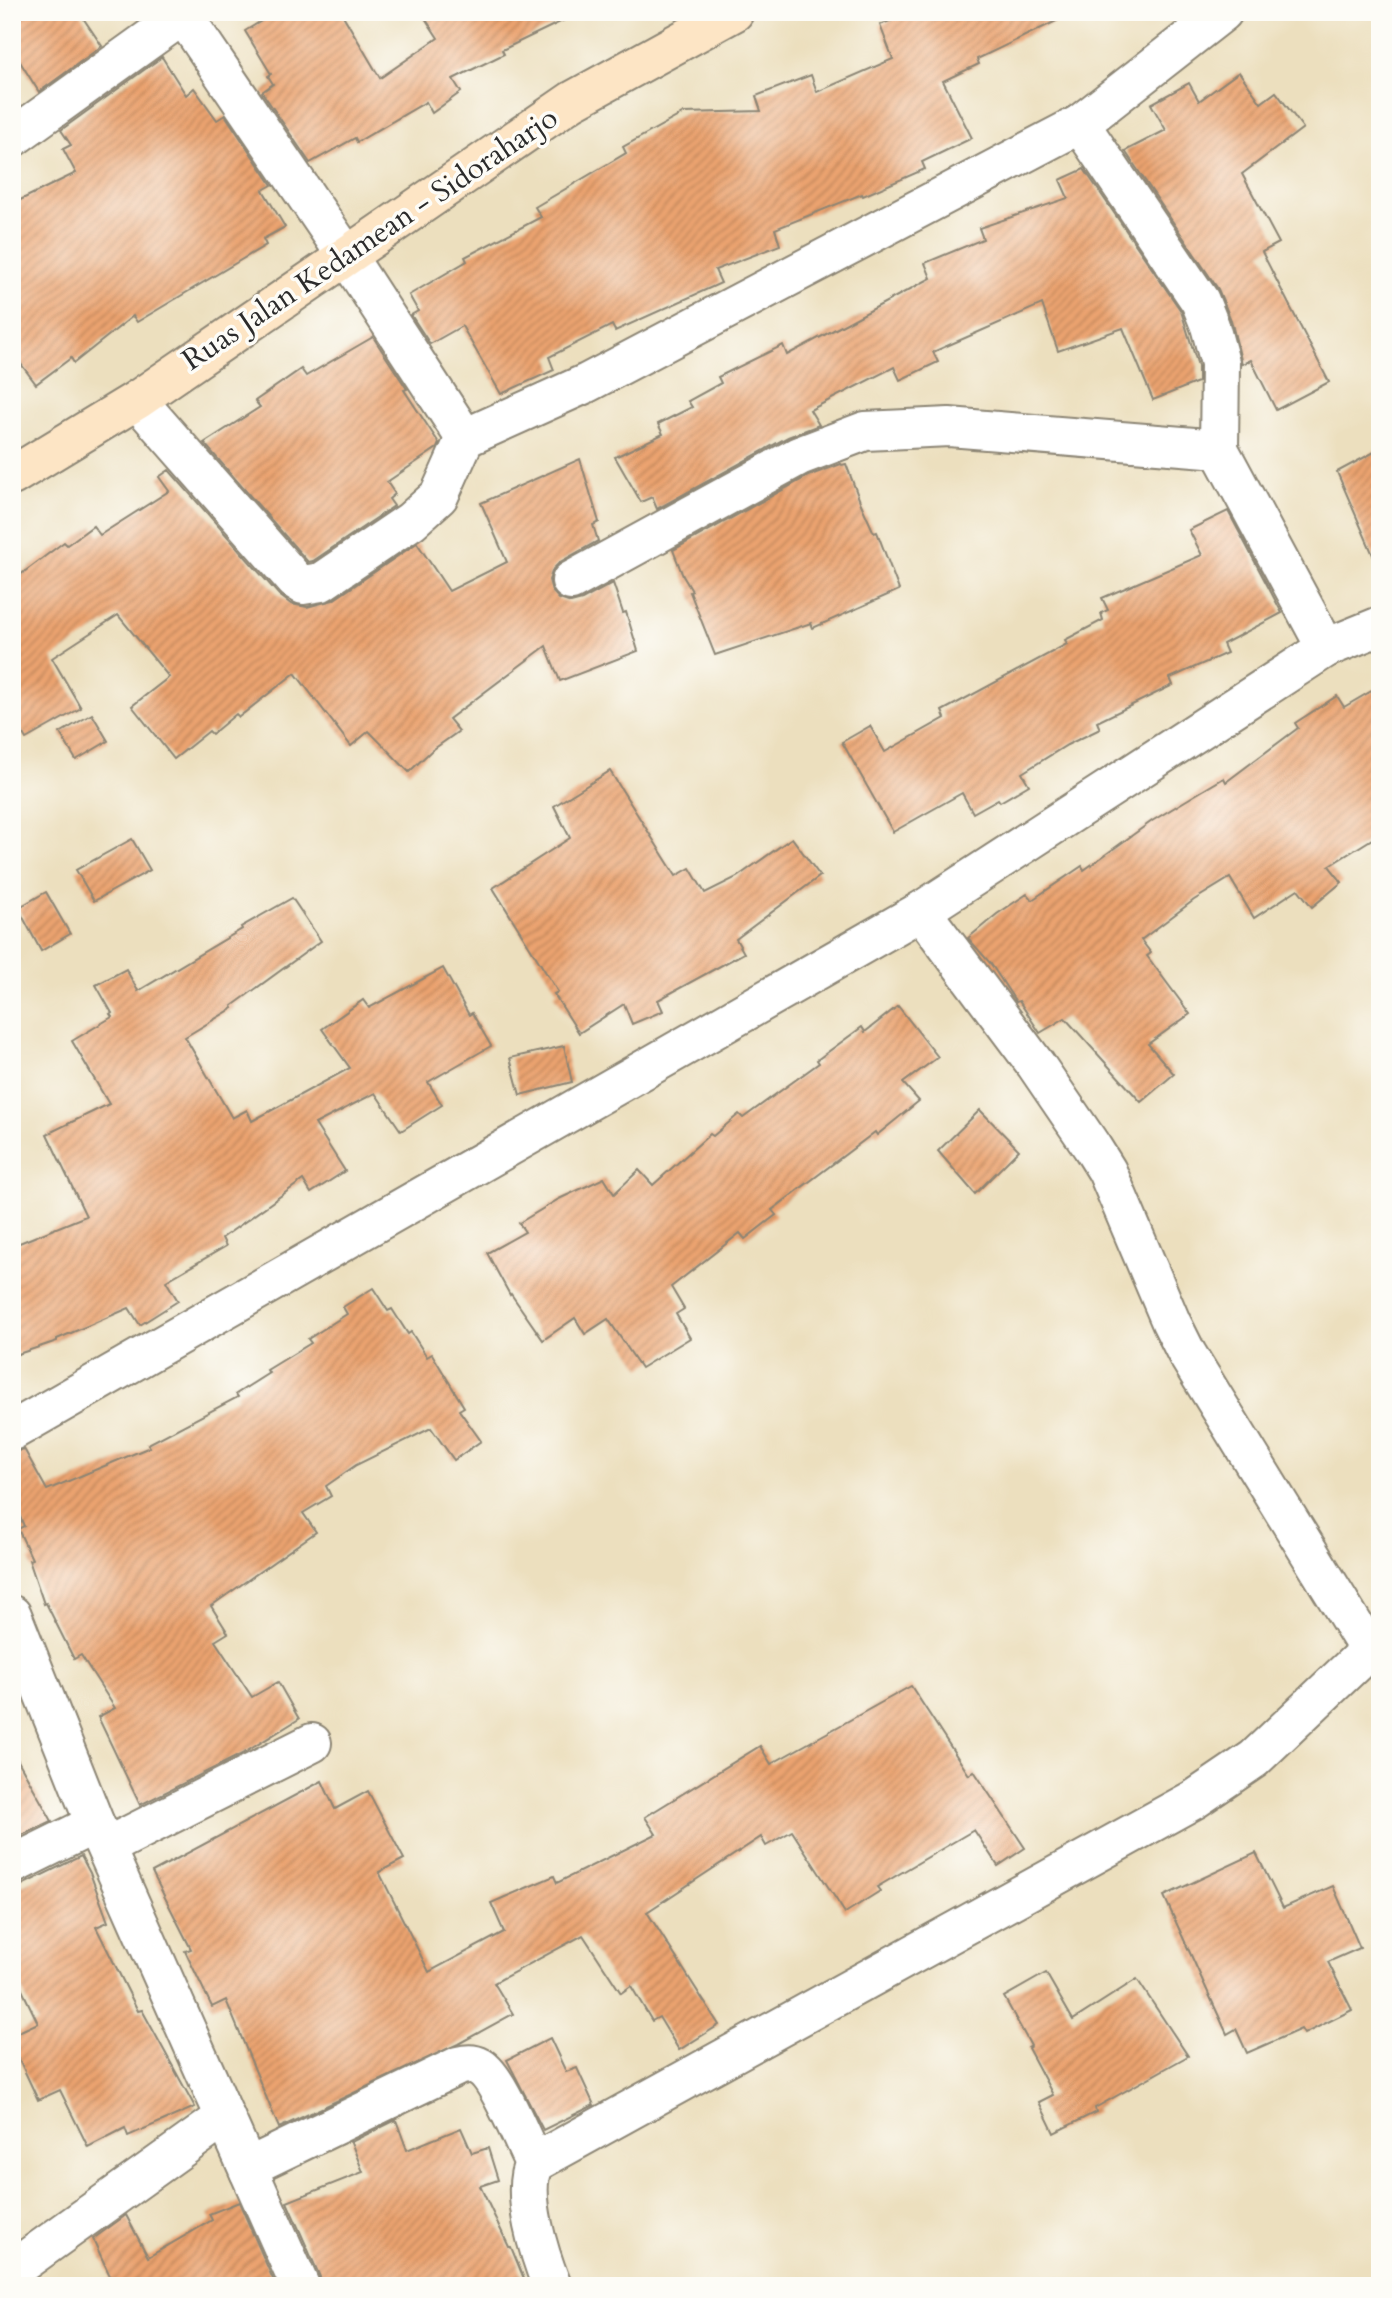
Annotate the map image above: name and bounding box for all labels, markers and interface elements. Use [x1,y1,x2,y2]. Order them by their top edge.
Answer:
street label: Ruas Jalan Kedamean - Sidoraharjo [174,98,566,380]

